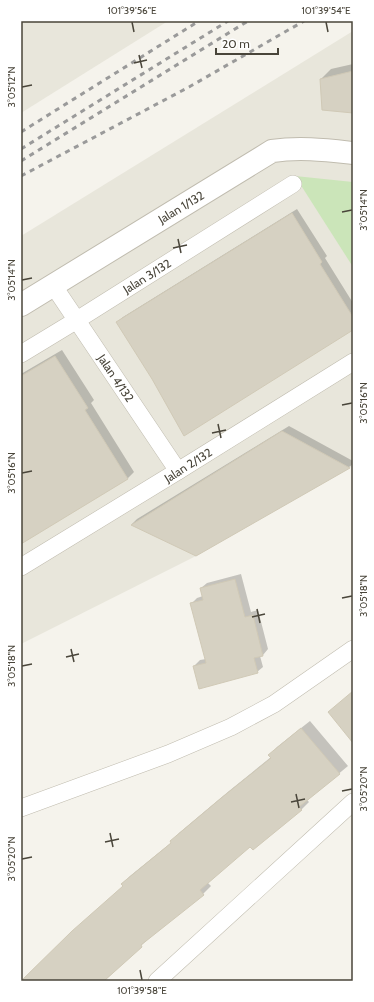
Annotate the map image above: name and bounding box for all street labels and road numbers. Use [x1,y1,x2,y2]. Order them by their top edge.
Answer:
street label: Jalan 1/132 [154,187,207,227]
street label: Jalan 3/132 [119,255,174,297]
street label: Jalan 4/132 [94,351,137,405]
street label: Jalan 2/132 [160,444,215,486]

